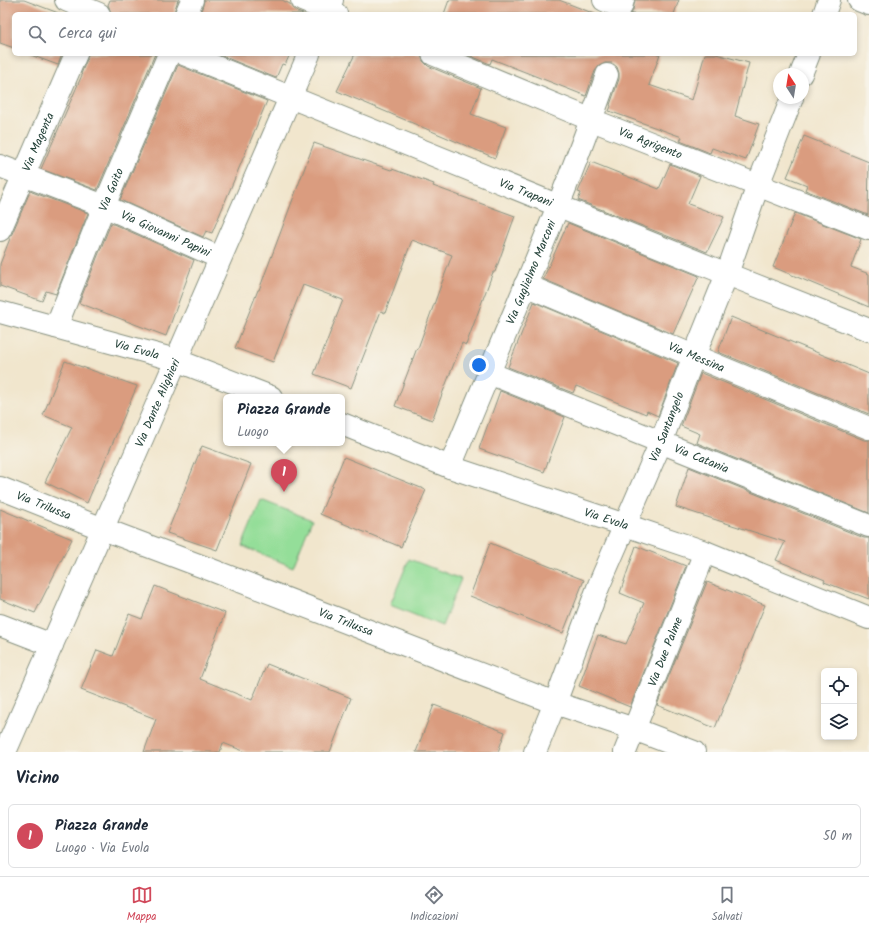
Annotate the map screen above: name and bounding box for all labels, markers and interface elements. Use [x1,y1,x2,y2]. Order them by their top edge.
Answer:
search box [12,12,857,56]
text: Cerca qui [58,22,116,46]
icon: search [26,23,48,45]
north arrow [773,68,809,104]
street label: Via Magenta [17,109,60,175]
street label: Via Agrigento [616,122,685,165]
street label: Via Goito [94,165,129,214]
street label: Via Trapani [496,174,557,213]
street label: Via Giovanni Papini [117,206,214,263]
street label: Via Guglielmo Marconi [501,216,562,328]
street label: Via Evola [112,335,162,365]
street label: Via Messina [665,337,728,378]
street label: Via Dante Alighieri [130,355,186,450]
your location [469,355,489,375]
street label: Via Santangelo [644,389,689,465]
popup [223,394,345,446]
text: Piazza Grande [237,398,331,422]
text: Luogo [237,422,269,443]
street label: Via Catania [671,439,732,479]
pin: 1 [271,459,297,492]
street label: Via Trilussa [13,486,74,525]
street label: Via Evola [581,503,631,536]
street label: Via Trilussa [315,603,376,642]
street label: Via Due Palme [643,614,688,690]
map controls [821,668,857,740]
button: locate [821,668,857,704]
button: layers [821,704,857,740]
text: Vicino [16,765,59,792]
text: Piazza Grande [55,814,148,838]
text: 1 [28,826,32,847]
text: 50 m [823,826,852,847]
text: Luogo · Via Evola [55,838,149,859]
tab: Mappa [127,884,156,926]
tab: Indicazioni [410,884,458,926]
tab: Salvati [712,884,742,926]

